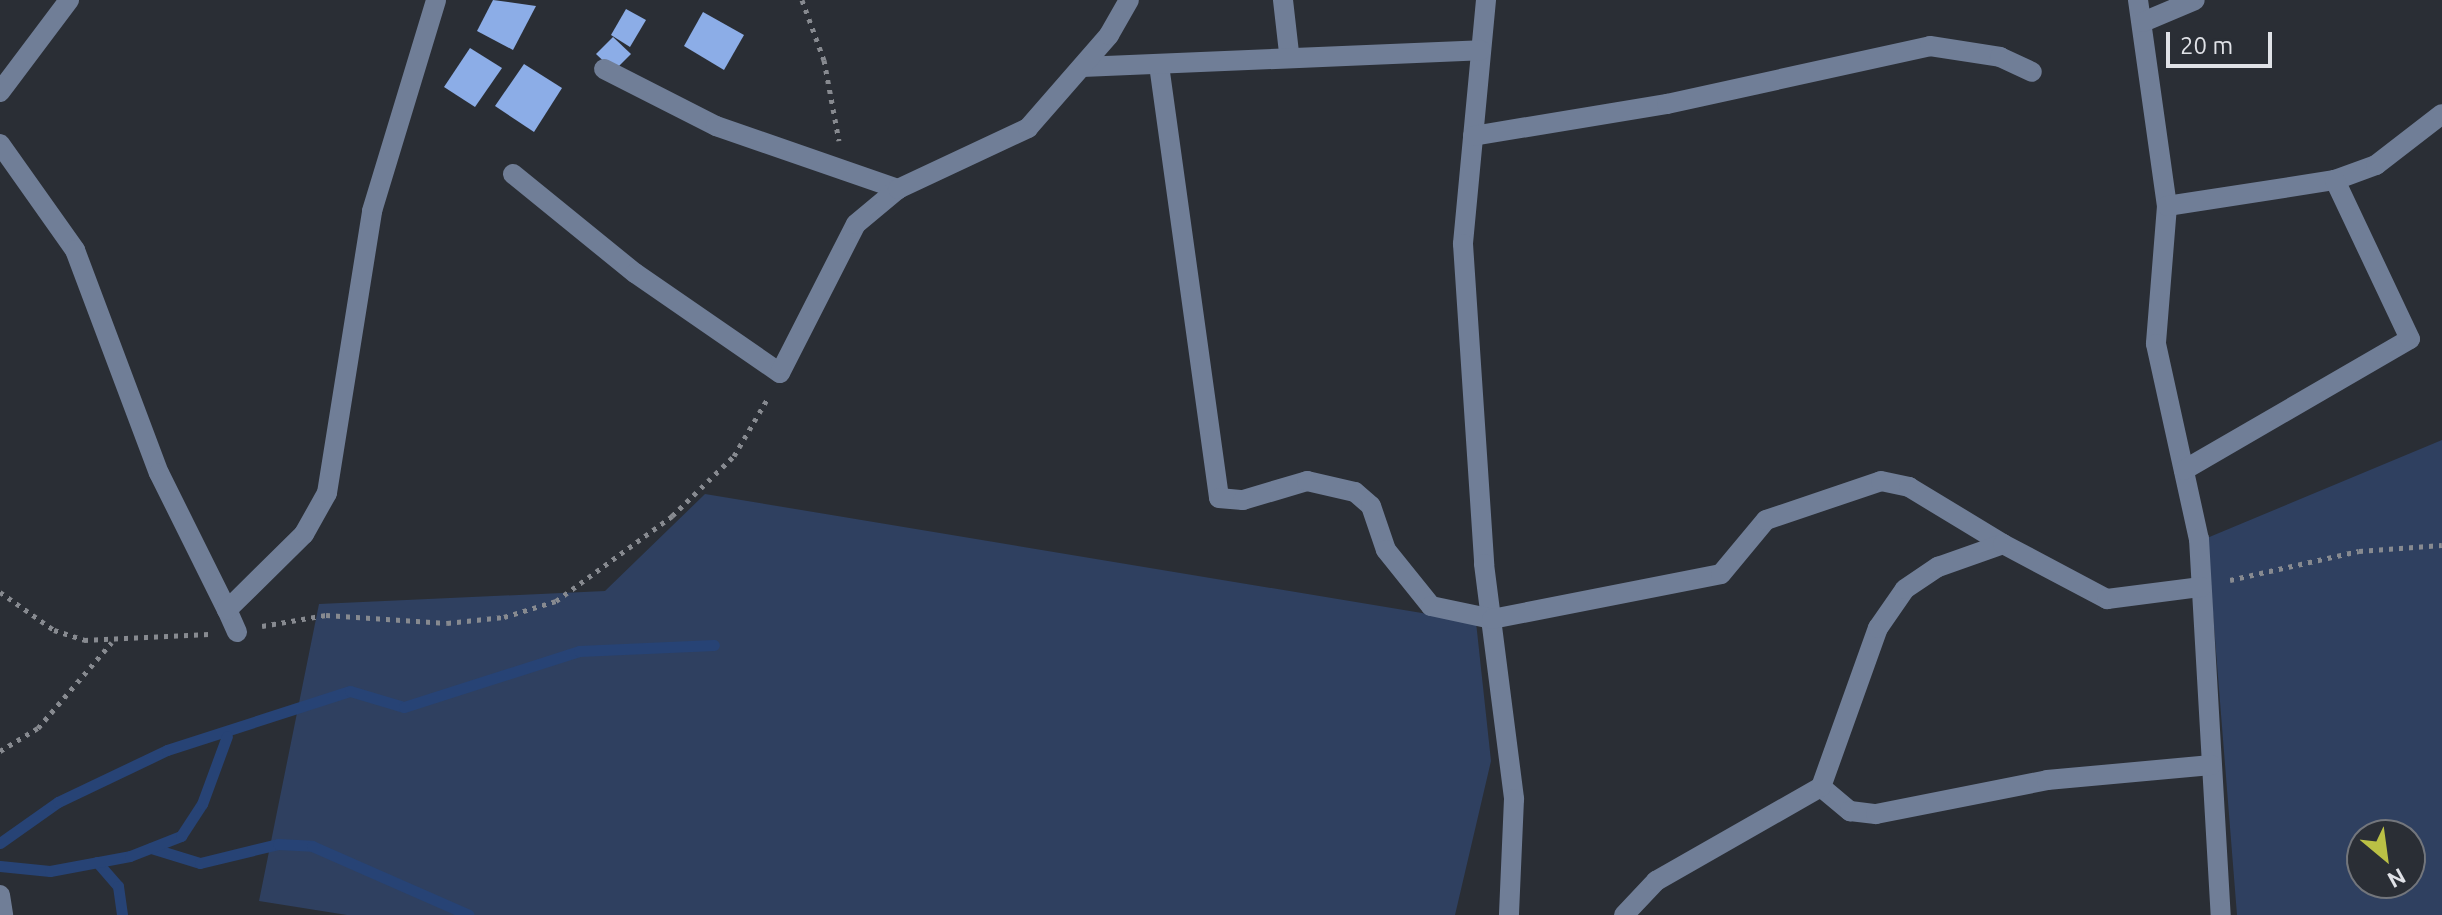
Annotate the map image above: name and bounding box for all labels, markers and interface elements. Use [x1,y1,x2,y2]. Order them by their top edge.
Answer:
scale bar [2170,16,2276,66]
text: 20 m [2180,32,2233,59]
north arrow [2346,819,2426,899]
text: N [2384,864,2410,894]

